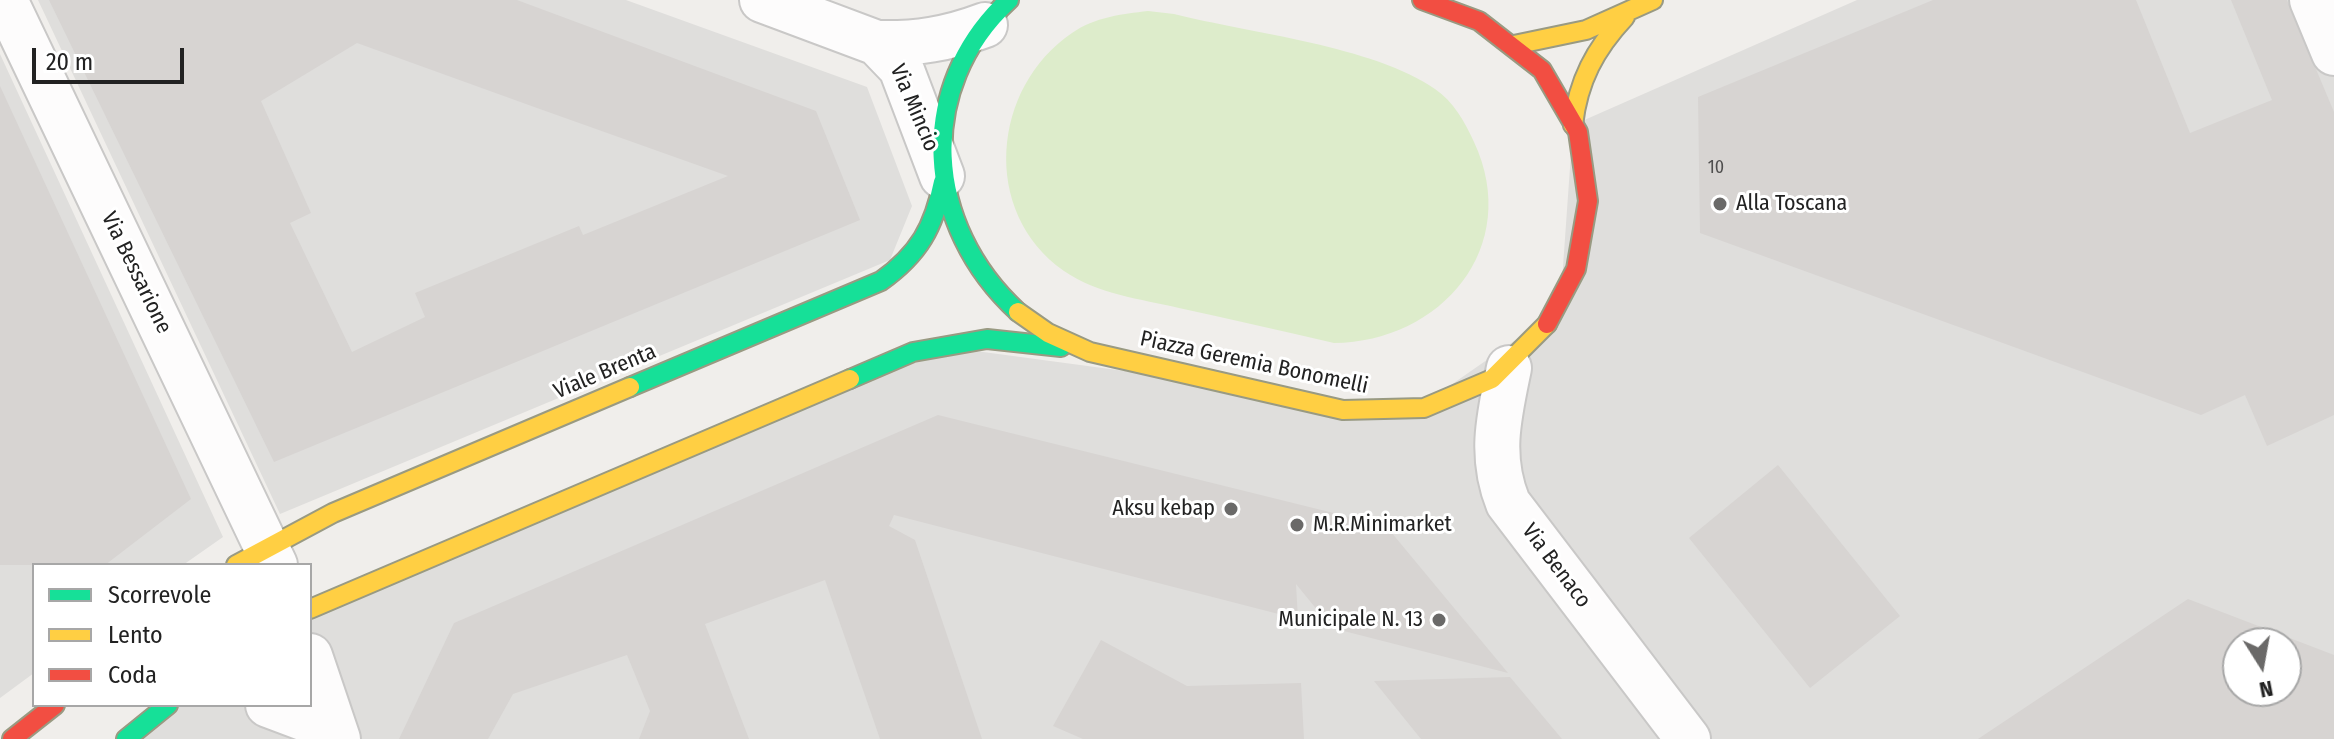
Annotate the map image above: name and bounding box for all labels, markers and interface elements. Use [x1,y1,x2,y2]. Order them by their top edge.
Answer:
scale bar [36,32,188,82]
text: 20 m [46,48,93,76]
street label: Via Mincio [884,60,944,156]
house number: 10 [1708,157,1724,179]
place label: Alla Toscana [1736,191,1847,217]
marker: Alla Toscana [1711,195,1729,213]
street label: Via Bessarione [95,208,177,338]
street label: Piazza Geremia Bonomelli [1138,326,1370,400]
street label: Viale Brenta [550,339,660,405]
place label: Aksu kebap [1112,496,1215,522]
marker: Aksu kebap [1222,500,1240,518]
place label: M.R.Minimarket [1313,512,1452,538]
marker: M.R.Minimarket [1288,516,1306,534]
street label: Via Benaco [1516,519,1596,613]
legend [32,563,312,707]
text: Scorrevole [108,581,211,609]
place label: Municipale N. 13 [1278,607,1423,633]
marker: Municipale N. 13 [1430,611,1448,629]
text: Lento [108,621,163,649]
north arrow [2222,627,2302,707]
text: Coda [108,661,157,689]
text: N [2257,675,2275,704]

